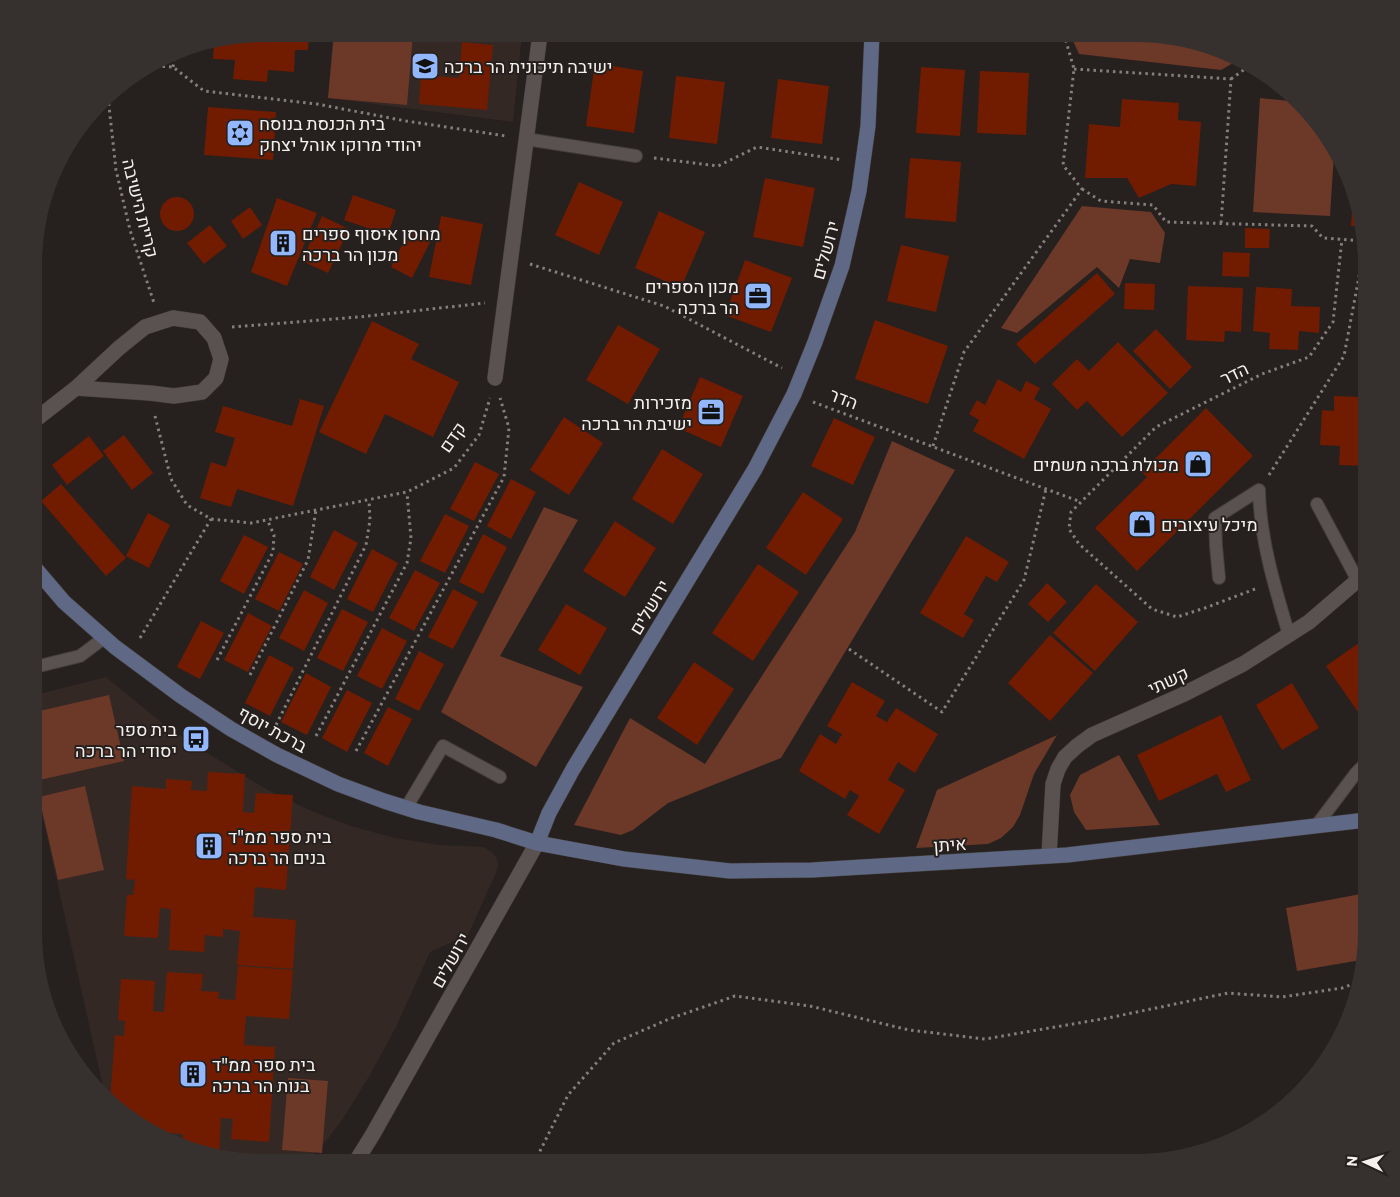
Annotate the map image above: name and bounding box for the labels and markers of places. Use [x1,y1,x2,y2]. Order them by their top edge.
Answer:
school or university icon: ישיבה תיכונית הר ברכה [410,51,440,81]
place label: ישיבה תיכונית הר ברכה [444,55,612,77]
place label: בית הכנסת בנוסח יהודי מרוקו אוהל יצחק [259,112,422,155]
synagogue icon: בית הכנסת בנוסח יהודי מרוקו אוהל יצחק [225,118,255,148]
place label: מחסן איסוף ספרים מכון הר ברכה [302,222,441,265]
building icon: מחסן איסוף ספרים מכון הר ברכה [268,228,298,258]
place label: מכון הספרים הר ברכה [645,275,739,318]
office icon: מכון הספרים הר ברכה [743,281,773,311]
place label: מזכירות ישיבת הר ברכה [581,391,692,434]
office icon: מזכירות ישיבת הר ברכה [696,397,726,427]
shop icon: מכולת ברכה משמים [1183,449,1213,479]
place label: מכולת ברכה משמים [1033,453,1179,475]
shop icon: מיכל עיצובים [1127,509,1157,539]
place label: מיכל עיצובים [1161,513,1258,535]
place label: בית ספר יסודי הר ברכה [75,718,178,761]
bus stop icon: בית ספר יסודי הר ברכה [181,724,211,754]
place label: בית ספר ממ"ד בנים הר ברכה [228,825,332,868]
building icon: בית ספר ממ"ד בנים הר ברכה [194,831,224,861]
place label: בית ספר ממ"ד בנות הר ברכה [212,1053,316,1096]
building icon: בית ספר ממ"ד בנות הר ברכה [178,1059,208,1089]

